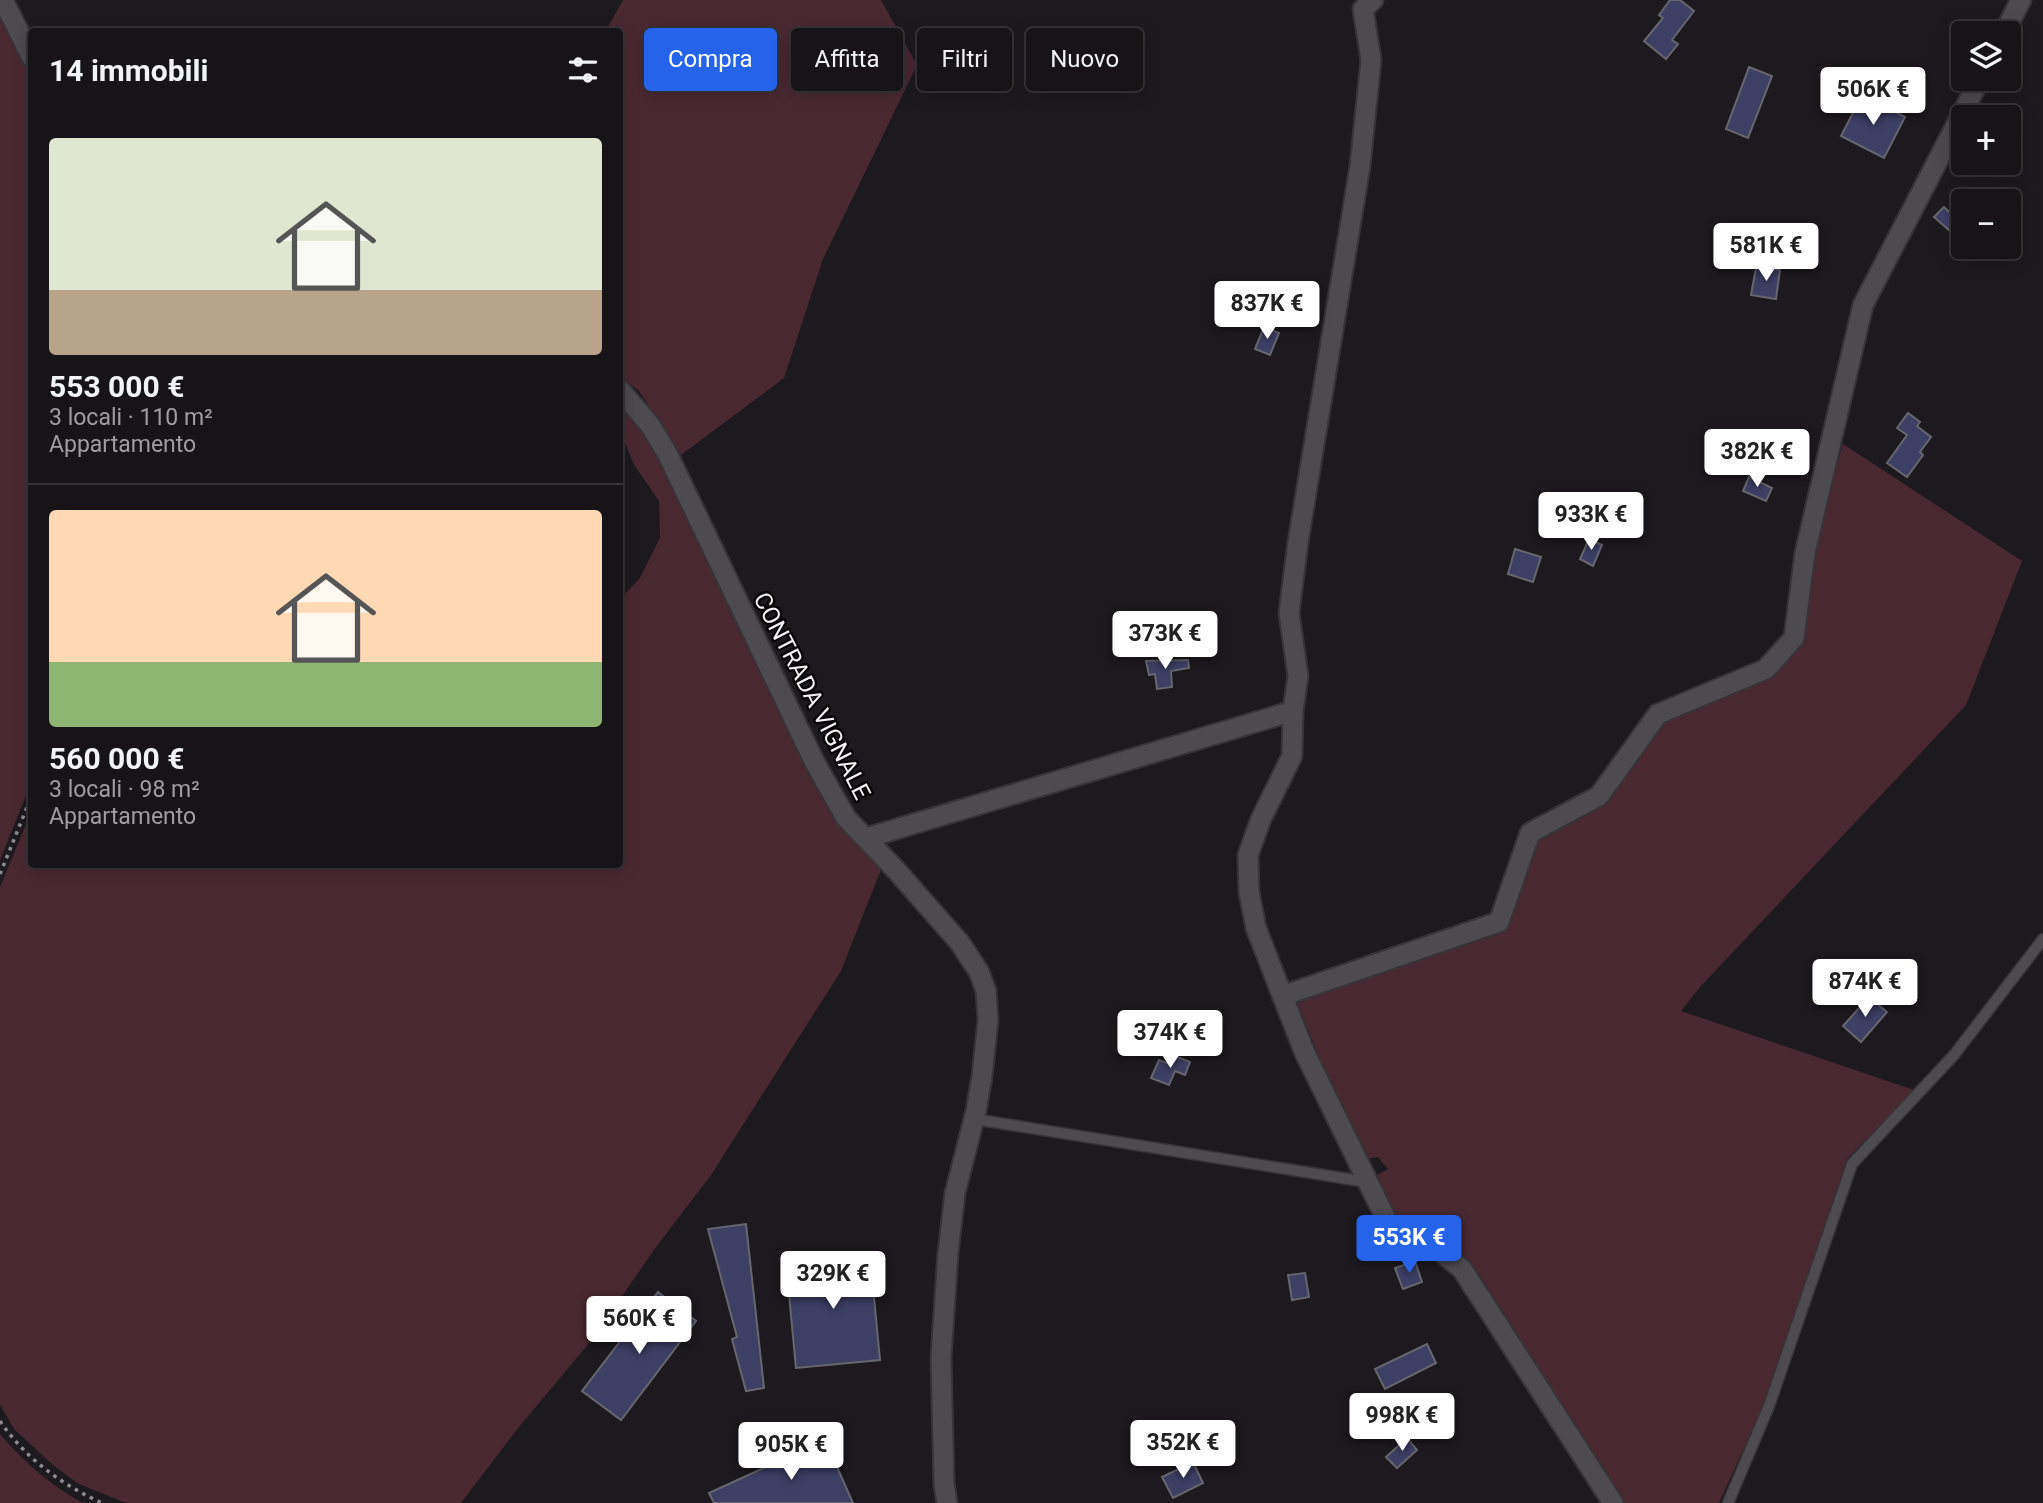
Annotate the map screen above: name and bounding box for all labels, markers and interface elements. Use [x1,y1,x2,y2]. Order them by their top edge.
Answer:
map controls [1951,21,2021,259]
button: layers [1951,21,2021,91]
chip: Compra [644,28,777,91]
chip: Affitta [791,28,903,91]
chip: Filtri [917,28,1012,91]
chip: Nuovo [1026,28,1143,91]
icon: filters [564,51,602,89]
text: 14 immobili [49,53,208,88]
pin: 506K € [1816,68,1930,127]
text: 506K € [1836,76,1910,103]
button: + [1951,105,2021,175]
icon: home [263,183,389,309]
button: − [1951,189,2021,259]
pin: 581K € [1709,224,1823,283]
text: 581K € [1729,232,1803,259]
pin: 837K € [1210,282,1324,341]
text: 837K € [1230,290,1304,317]
text: 553 000 € [49,369,184,404]
text: 3 locali · 110 m² [49,404,213,431]
pin: 382K € [1700,430,1814,489]
text: Appartamento [49,431,196,458]
text: 382K € [1720,438,1794,465]
pin: 933K € [1534,492,1648,552]
text: 933K € [1554,501,1628,528]
icon: home [263,555,389,681]
street label: CONTRADA VIGNALE [748,588,876,804]
pin: 373K € [1108,612,1222,671]
text: 373K € [1128,620,1202,647]
text: 560 000 € [49,741,184,776]
text: 3 locali · 98 m² [49,776,200,803]
text: Appartamento [49,803,196,830]
pin: 874K € [1808,960,1922,1019]
text: 874K € [1828,968,1902,995]
pin: 374K € [1113,1010,1227,1070]
text: 374K € [1133,1019,1207,1046]
pin: 553K € [1352,1216,1466,1275]
text: 553K € [1372,1224,1446,1251]
pin: 329K € [776,1252,890,1311]
text: 329K € [796,1260,870,1287]
pin: 560K € [582,1296,696,1356]
text: 560K € [602,1305,676,1332]
pin: 998K € [1345,1394,1459,1453]
text: 998K € [1365,1402,1439,1429]
pin: 352K € [1126,1420,1240,1480]
pin: 905K € [734,1422,848,1482]
text: 352K € [1146,1429,1220,1456]
text: 905K € [754,1431,828,1458]

